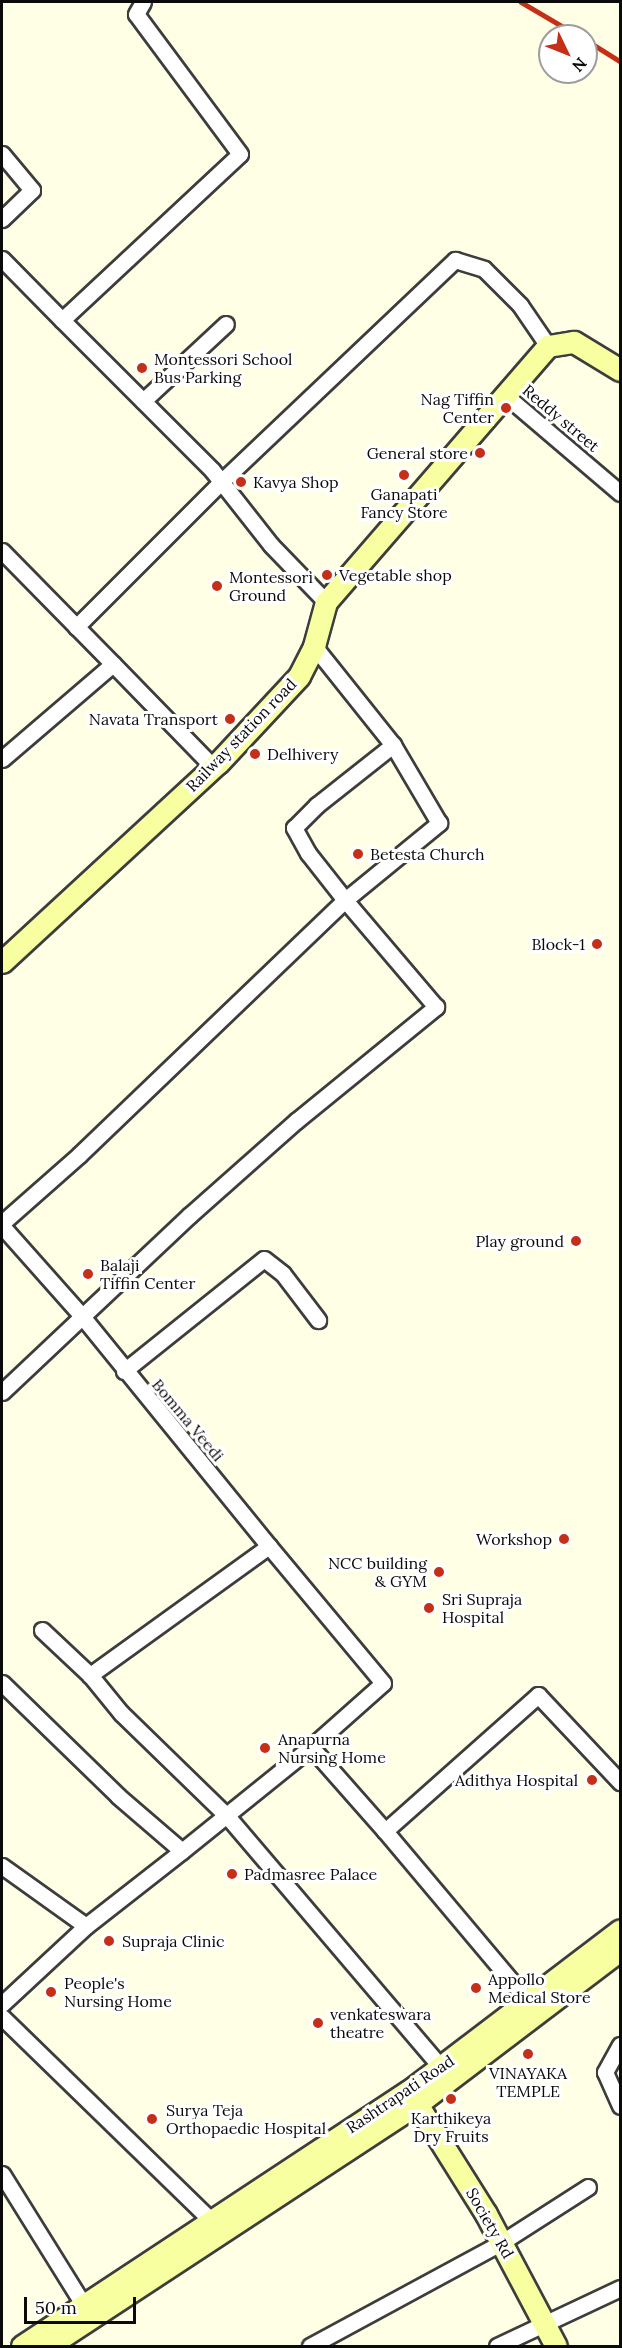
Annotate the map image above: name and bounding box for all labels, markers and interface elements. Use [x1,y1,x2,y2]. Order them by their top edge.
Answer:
north arrow [538,24,598,84]
text: N [568,54,591,76]
place label: Montessori School Bus Parking [154,349,292,387]
marker: Montessori School Bus Parking [135,361,149,375]
street label: Reddy street [519,380,603,456]
place label: Nag Tiffin Center [421,389,494,427]
marker: Nag Tiffin Center [499,401,513,415]
place label: General store [367,443,468,463]
marker: General store [473,446,487,460]
marker: Ganapati Fancy Store [397,468,411,482]
place label: Kavya Shop [253,472,339,492]
marker: Kavya Shop [234,475,248,489]
place label: Ganapati Fancy Store [360,484,448,522]
place label: Vegetable shop [339,565,452,585]
place label: Montessori Ground [229,567,313,605]
marker: Vegetable shop [320,568,334,582]
marker: Montessori Ground [210,579,224,593]
street label: Railway station road [182,674,300,796]
place label: Navata Transport [89,709,218,729]
marker: Navata Transport [223,712,237,726]
place label: Delhivery [267,744,338,764]
marker: Delhivery [248,747,262,761]
place label: Betesta Church [370,844,485,864]
marker: Betesta Church [351,847,365,861]
place label: Block-1 [532,934,585,954]
marker: Block-1 [590,937,604,951]
place label: Play ground [475,1231,564,1251]
marker: Play ground [569,1234,583,1248]
place label: Balaji Tiffin Center [100,1255,195,1293]
marker: Balaji Tiffin Center [81,1267,95,1281]
street label: Bomma Veedi [148,1375,228,1465]
place label: Workshop [476,1529,552,1549]
marker: Workshop [557,1532,571,1546]
place label: NCC building & GYM [328,1553,427,1591]
marker: NCC building & GYM [432,1565,446,1579]
place label: Sri Supraja Hospital [442,1589,522,1627]
marker: Sri Supraja Hospital [420,1599,438,1617]
place label: Anapurna Nursing Home [278,1729,386,1767]
marker: Anapurna Nursing Home [256,1739,274,1757]
place label: Adithya Hospital [455,1770,578,1790]
marker: Adithya Hospital [583,1771,601,1789]
place label: Padmasree Palace [244,1864,377,1884]
marker: Padmasree Palace [225,1867,239,1881]
place label: Supraja Clinic [122,1931,225,1951]
marker: Supraja Clinic [100,1932,118,1950]
place label: Appollo Medical Store [488,1969,591,2007]
place label: People's Nursing Home [64,1973,172,2011]
marker: Appollo Medical Store [469,1981,483,1995]
marker: People's Nursing Home [42,1983,60,2001]
place label: venkateswara theatre [330,2004,431,2042]
marker: venkateswara theatre [311,2016,325,2030]
marker: VINAYAKA TEMPLE [521,2047,535,2061]
street label: Rashtrapati Road [342,2051,458,2137]
place label: VINAYAKA TEMPLE [489,2063,567,2101]
marker: Karthikeya Dry Fruits [444,2092,458,2106]
place label: Surya Teja Orthopaedic Hospital [166,2100,326,2138]
place label: Karthikeya Dry Fruits [411,2108,491,2146]
marker: Surya Teja Orthopaedic Hospital [143,2110,161,2128]
street label: Society Rd [462,2184,518,2262]
scale bar [27,2285,140,2323]
text: 50 m [35,2296,77,2319]

